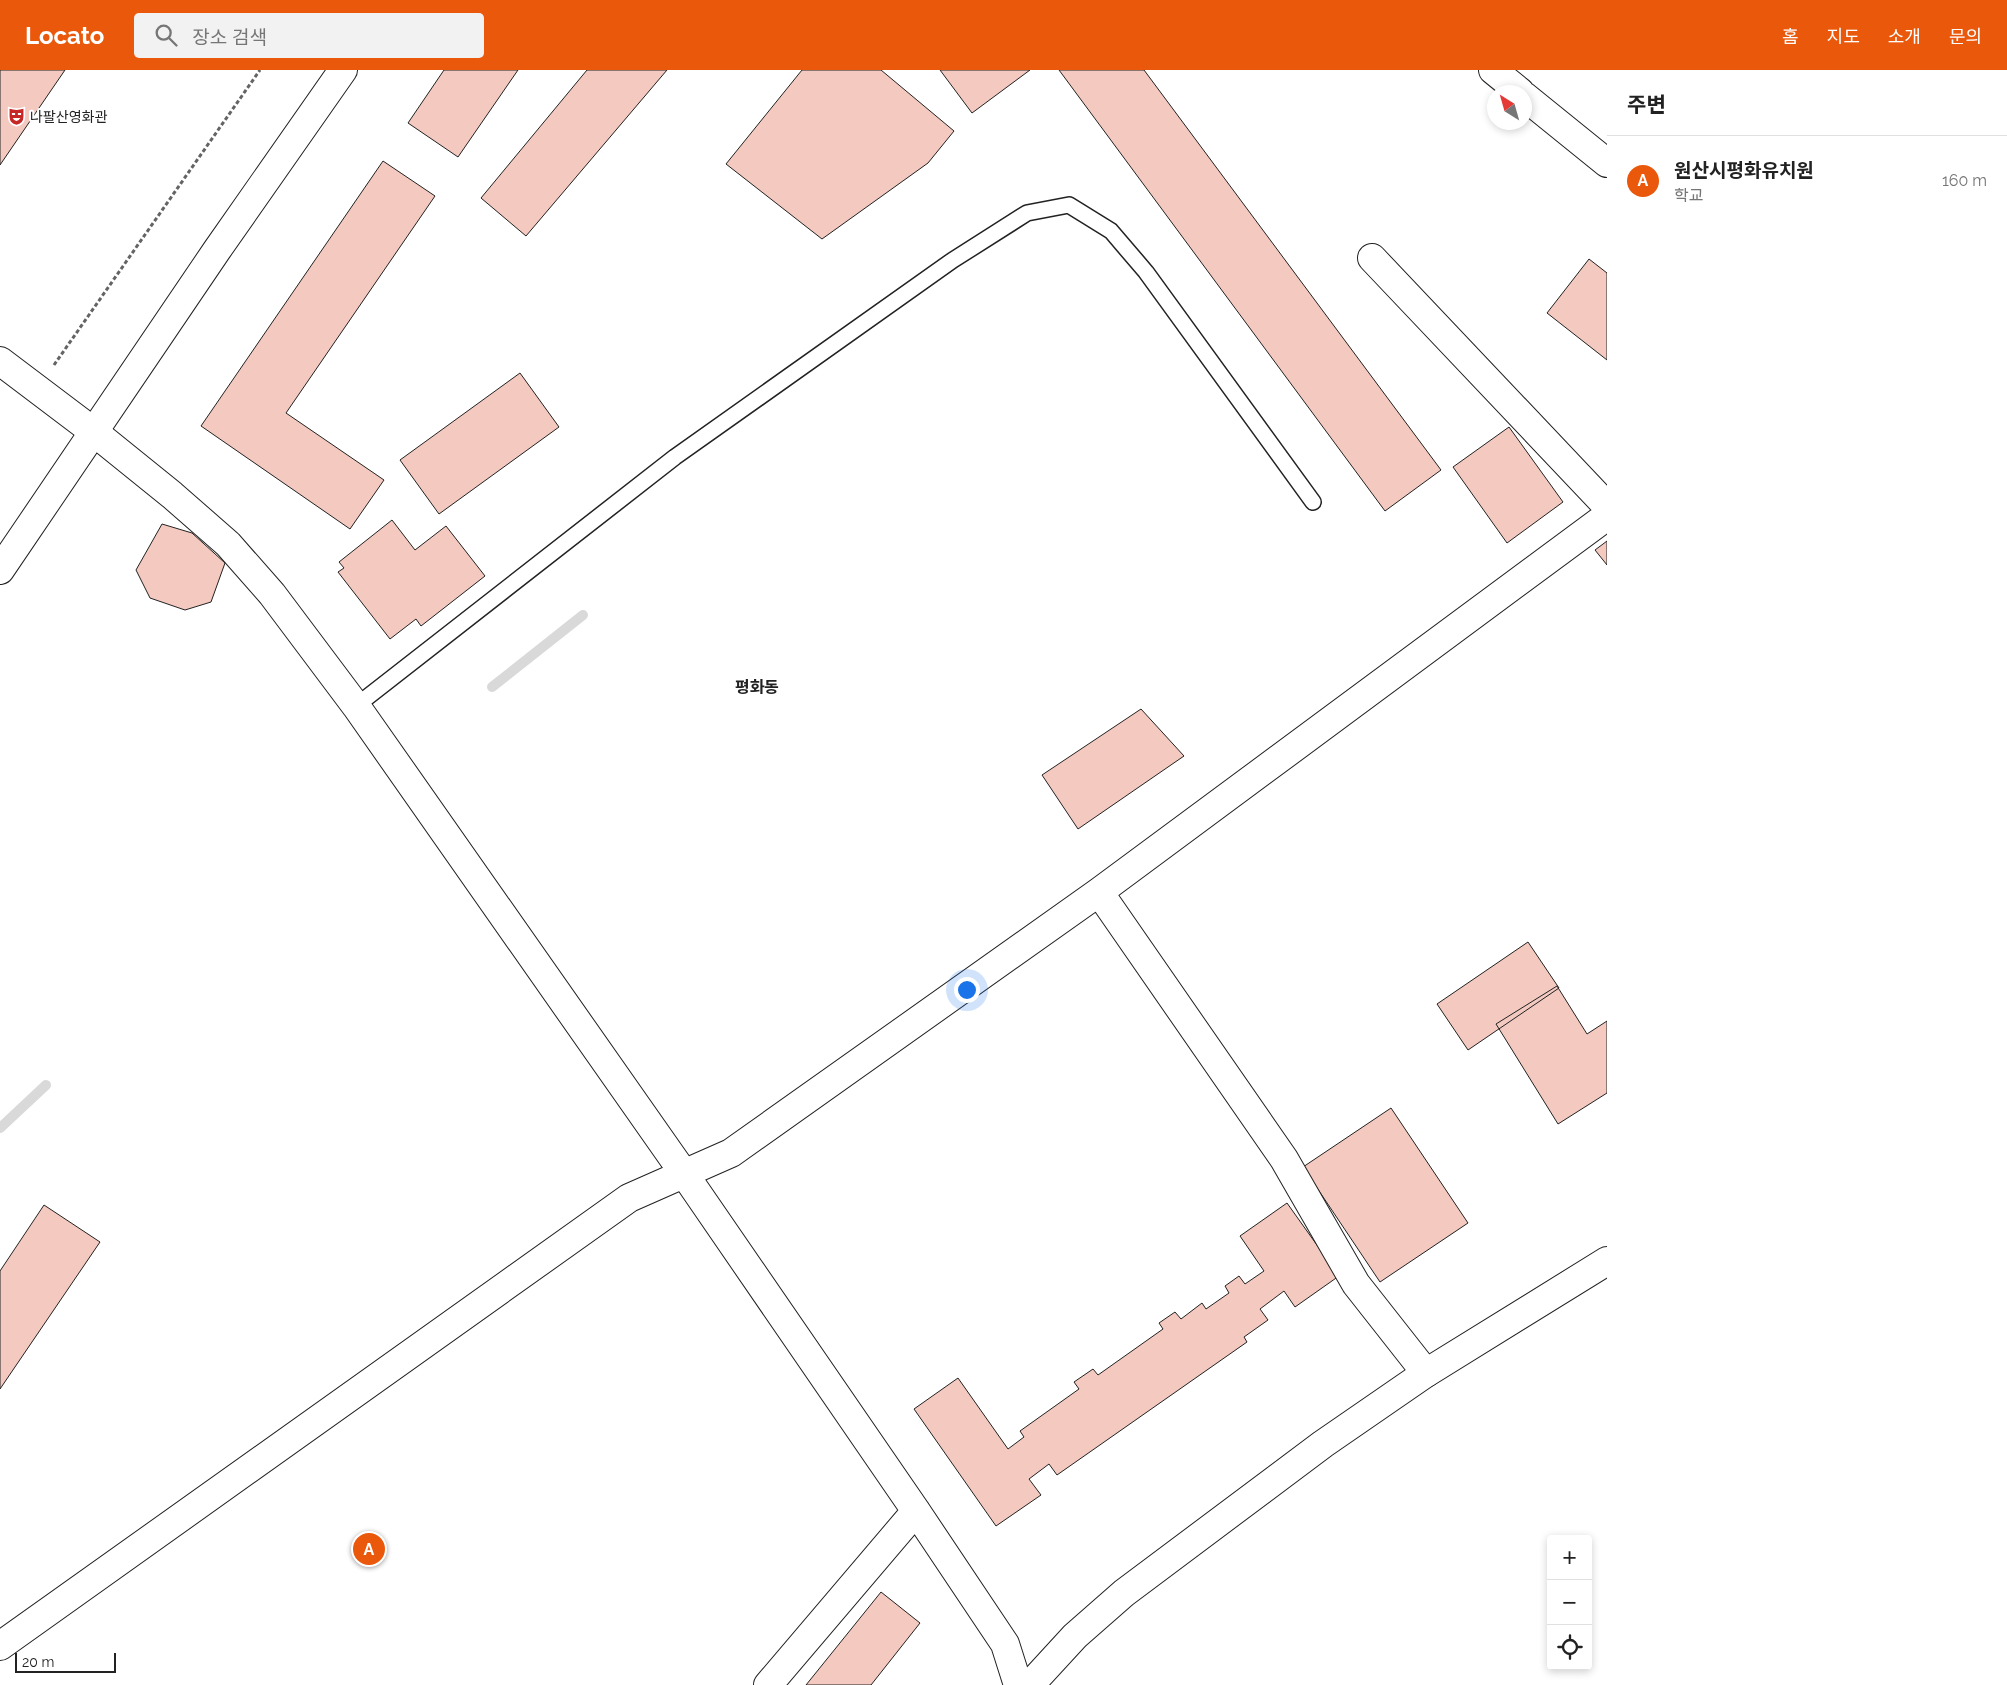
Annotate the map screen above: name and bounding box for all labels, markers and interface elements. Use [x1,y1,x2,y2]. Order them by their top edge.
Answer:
search box [134,13,484,58]
text: Locato [25,21,104,50]
icon: search [152,21,180,49]
text: 장소 검색 [192,26,267,48]
text: 홈 [1782,26,1799,47]
text: 지도 [1827,26,1860,47]
text: 소개 [1888,26,1921,47]
text: 문의 [1949,26,1982,47]
north arrow [1487,85,1532,130]
text: 주변 [1627,92,1666,117]
theatre icon: 나팔산영화관 [6,107,26,127]
place label: 나팔산영화관 [30,109,107,125]
text: 원산시평화유치원 [1674,159,1814,181]
text: A [1638,171,1648,190]
text: 160 m [1942,171,1987,190]
text: 학교 [1674,186,1703,205]
district label: 평화동 [735,678,779,697]
your location [954,977,980,1003]
pin: A [353,1530,385,1568]
map controls [1547,1535,1592,1670]
button: + [1547,1535,1592,1580]
button: − [1547,1580,1592,1625]
button: locate [1547,1625,1592,1670]
scale bar [15,1650,116,1673]
text: 20 m [22,1654,54,1670]

